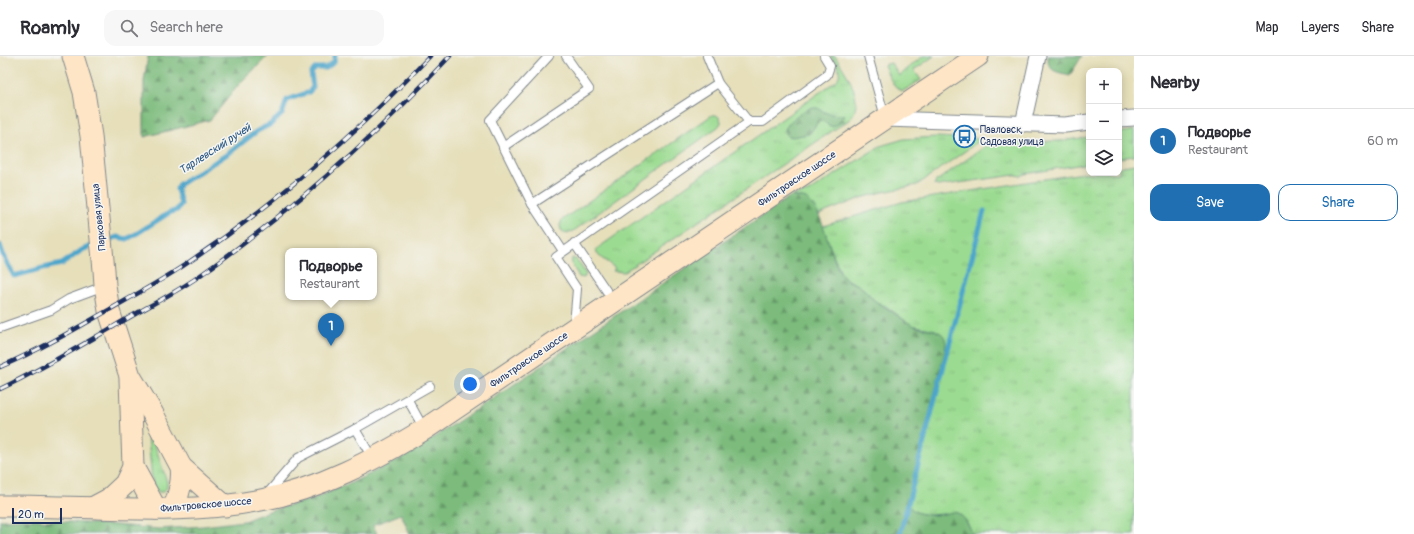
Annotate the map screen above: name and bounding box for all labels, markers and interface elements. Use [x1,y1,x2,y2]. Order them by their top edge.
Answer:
search box [104,10,384,46]
text: Roamly [20,16,80,40]
icon: search [118,17,140,39]
text: Search here [150,18,223,37]
text: Map [1256,19,1279,36]
text: Layers [1301,19,1339,36]
text: Share [1361,19,1394,36]
map controls [1086,68,1122,176]
button: + [1086,68,1122,104]
text: Nearby [1150,72,1199,93]
button: − [1086,104,1122,140]
water label: Тярлевский ручей [177,120,255,177]
bus stop icon: Павловск, Садовая улица [951,123,977,149]
text: Подворье [1188,123,1251,142]
place label: Павловск, Садовая улица [980,124,1044,148]
text: 1 [1160,133,1166,149]
text: 60 m [1367,133,1398,149]
button: layers [1086,140,1122,176]
text: Restaurant [1188,142,1248,158]
street label: Фильтровское шоссе [756,148,838,209]
street label: Парковая улица [89,183,108,251]
button: Save [1150,184,1270,221]
button: Share [1278,184,1398,221]
popup [285,248,377,300]
text: Подворье [300,257,362,276]
text: Restaurant [300,276,360,292]
pin: 1 [318,313,344,346]
street label: Фильтровское шоссе [488,329,570,390]
your location [460,374,480,394]
street label: Фильтровское шоссе [160,495,252,515]
scale bar [12,506,62,525]
text: 20 m [18,508,44,521]

